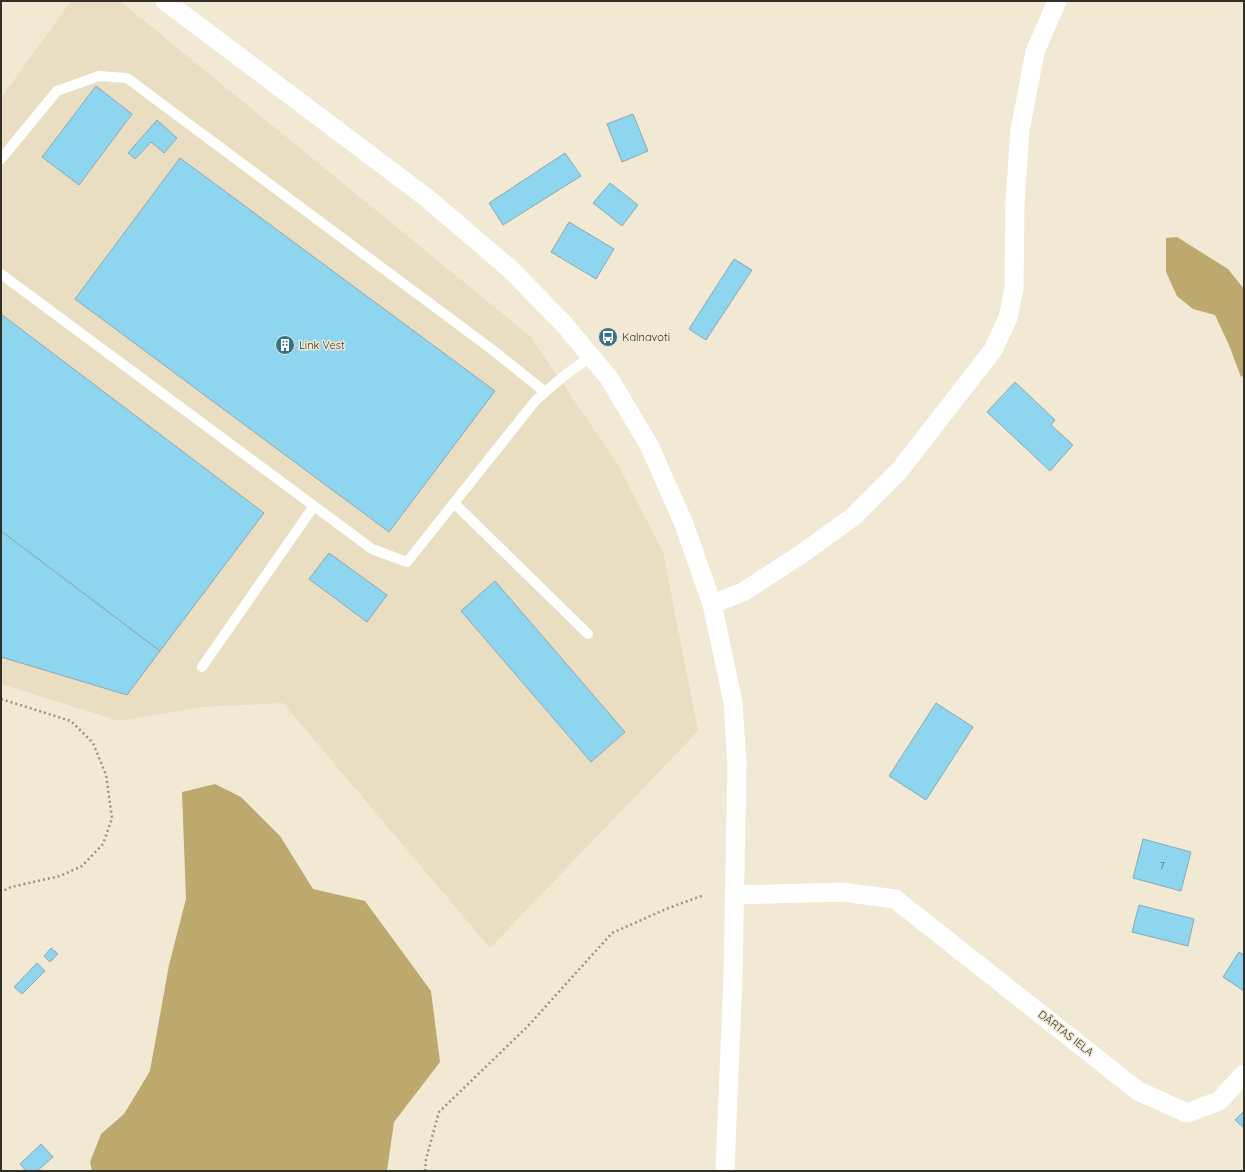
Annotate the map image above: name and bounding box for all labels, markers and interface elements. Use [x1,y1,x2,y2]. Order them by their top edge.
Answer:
bus stop icon: Kalnavoti [597,326,619,348]
place label: Kalnavoti [622,330,670,344]
building icon: Link Vest [274,334,296,356]
place label: Link Vest [299,338,345,352]
house number: 7 [1160,860,1165,871]
street label: DĀRTAS IELA [1035,1007,1097,1059]

